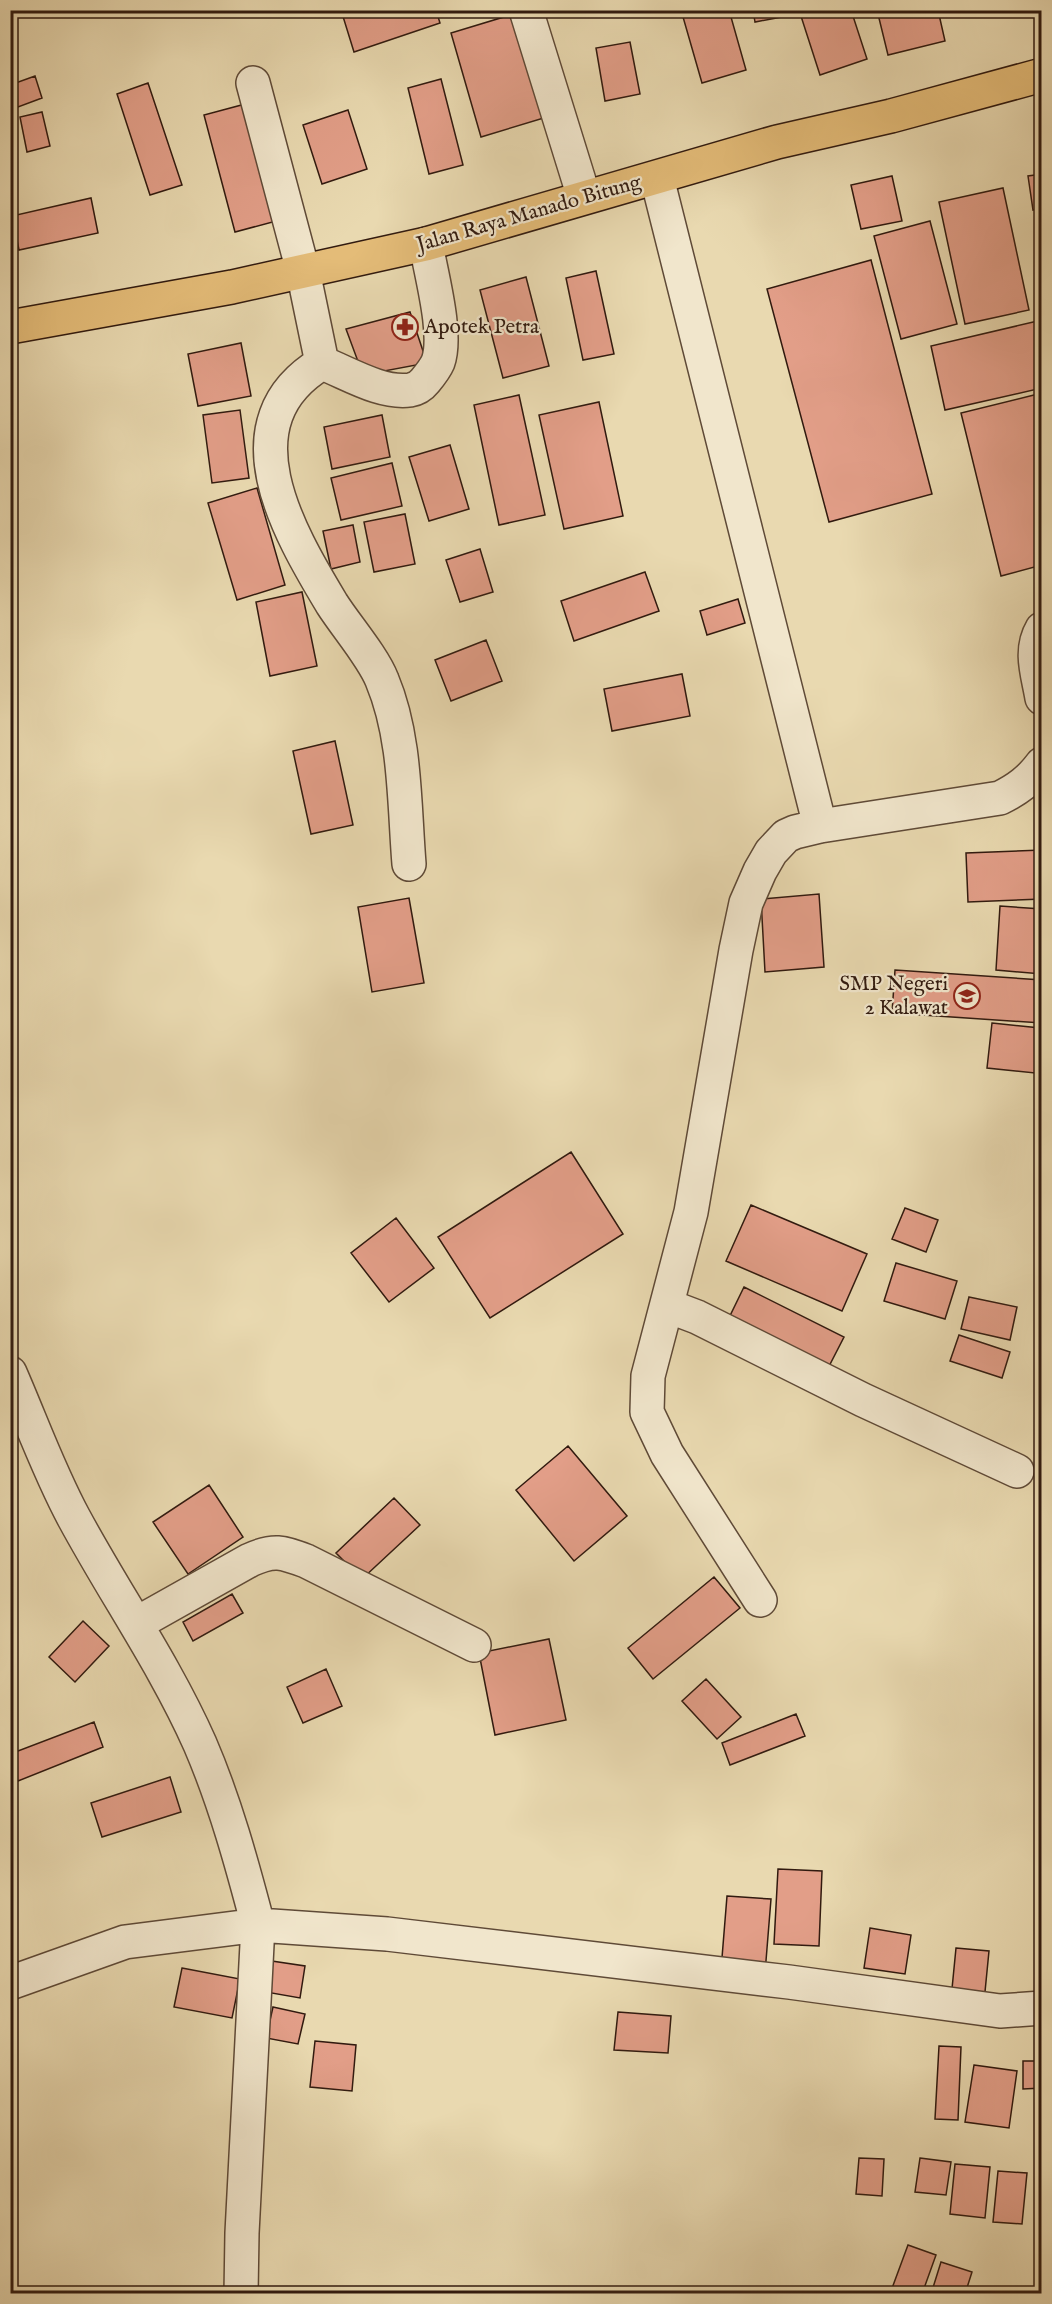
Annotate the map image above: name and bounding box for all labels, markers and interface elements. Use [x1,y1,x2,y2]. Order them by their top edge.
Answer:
street label: Jalan Raya Manado Bitung [412,169,645,260]
pharmacy icon: Apotek Petra [390,312,420,342]
place label: Apotek Petra [423,314,540,341]
place label: SMP Negeri 2 Kalawat [839,971,948,1022]
school or university icon: SMP Negeri 2 Kalawat [952,981,982,1011]

